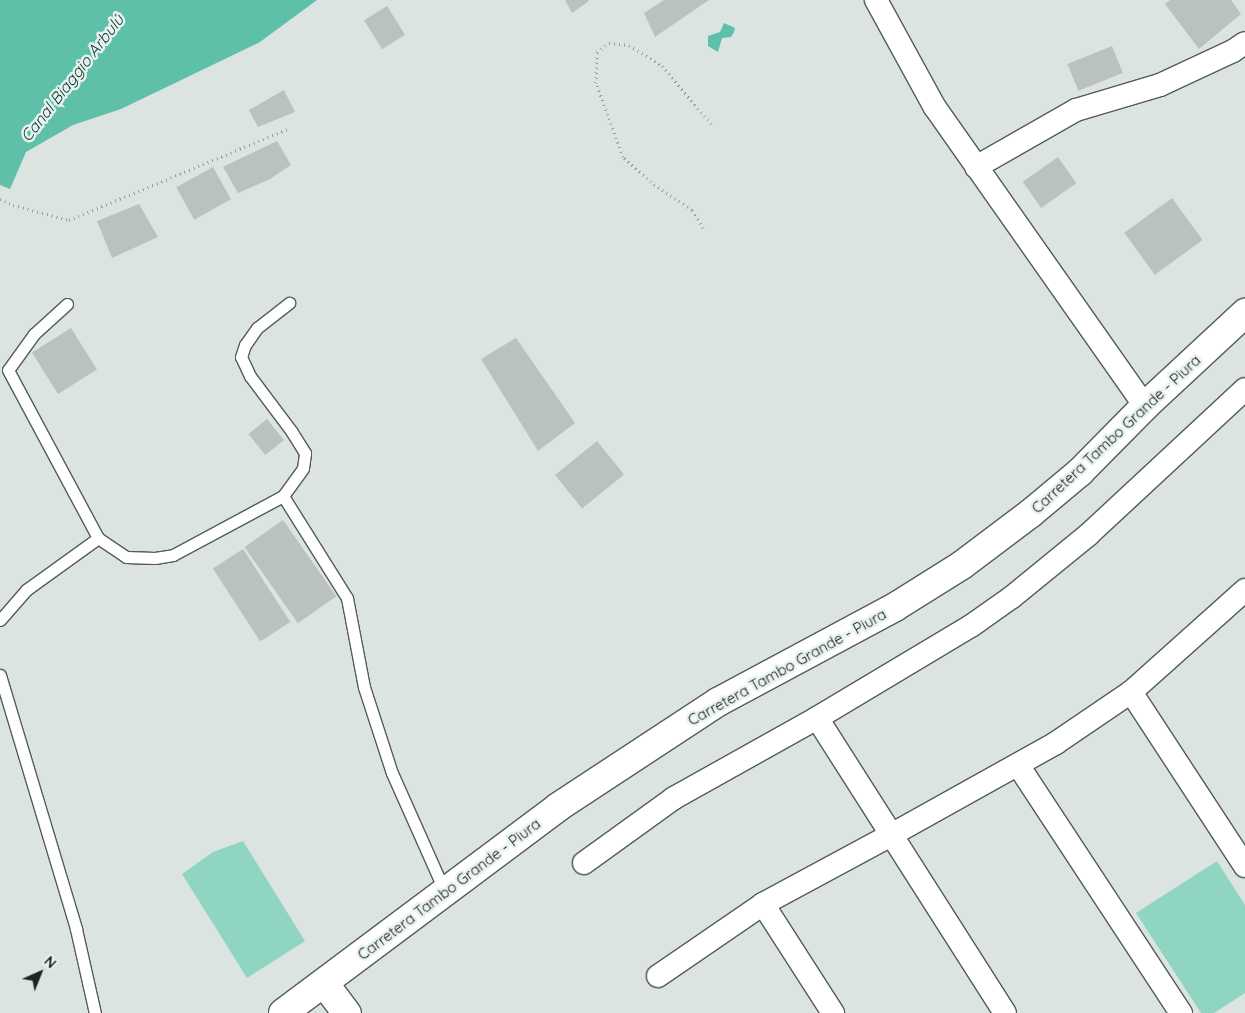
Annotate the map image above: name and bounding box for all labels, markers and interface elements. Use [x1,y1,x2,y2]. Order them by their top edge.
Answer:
water label: Canal Biaggio Arbulú [16,11,128,145]
street label: Carretera Tambo Grande - Piura [1028,351,1204,517]
street label: Carretera Tambo Grande - Piura [685,605,889,729]
street label: Carretera Tambo Grande - Piura [354,814,544,964]
north arrow [15,948,65,998]
text: N [40,952,60,972]

